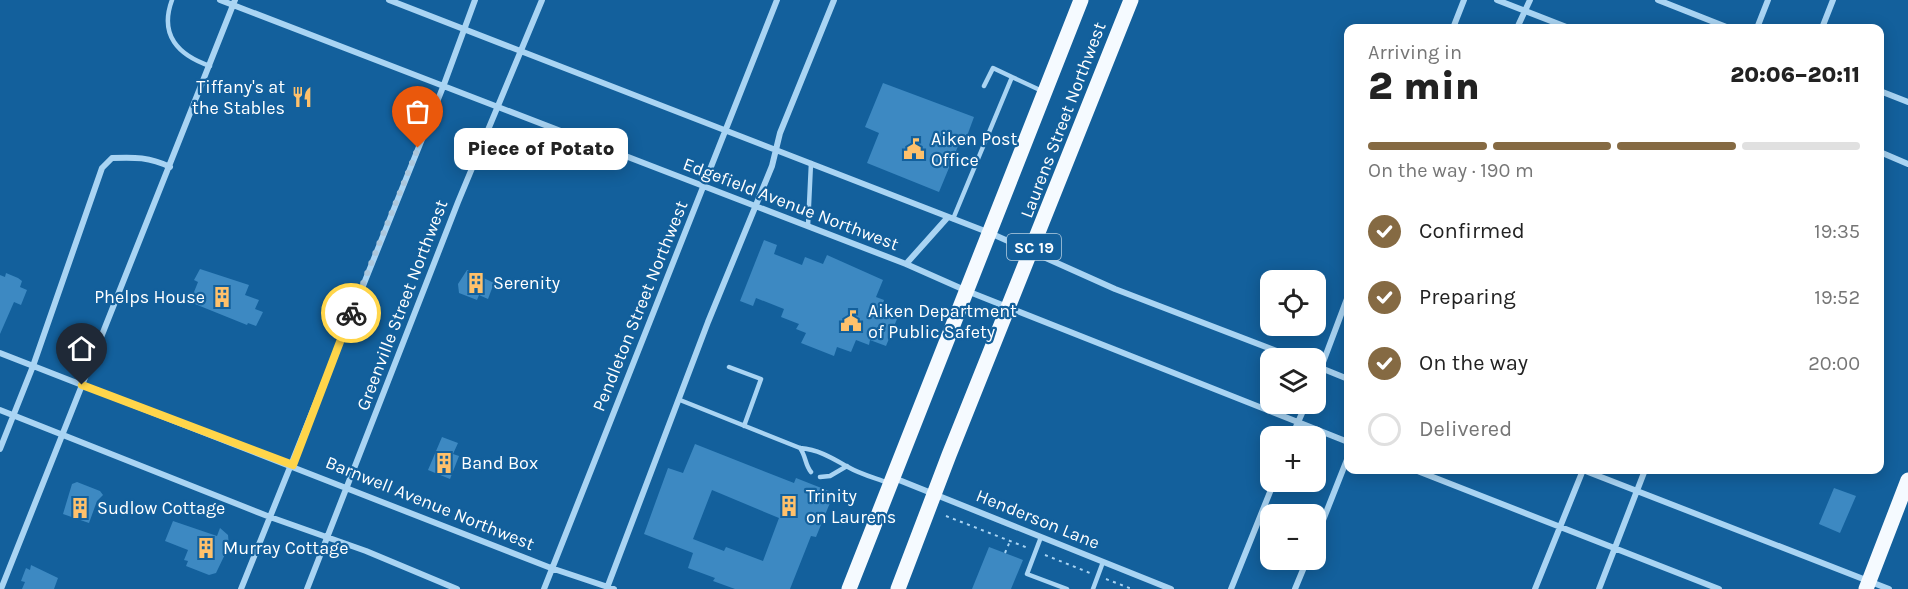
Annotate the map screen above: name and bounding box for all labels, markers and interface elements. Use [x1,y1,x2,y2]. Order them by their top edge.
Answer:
street label: Laurens Street Northwest [1015,19,1111,221]
text: Arriving in [1368,41,1462,64]
text: 20:06–20:11 [1730,62,1860,88]
text: 2 min [1368,63,1480,109]
place label: Tiffany's at the Stables [192,76,285,119]
restaurant icon: Tiffany's at the Stables [290,85,314,109]
pin [392,86,443,148]
icon: bag [401,95,434,128]
callout: Piece of Potato [454,127,628,169]
place label: Aiken Post Office [931,128,1017,171]
text: Piece of Potato [467,137,615,160]
public building icon: Aiken Post Office [902,137,926,161]
street label: Edgefield Avenue Northwest [680,153,902,255]
text: On the way · 190 m [1368,159,1534,182]
street label: Greenville Street Northwest [352,196,452,413]
street label: Pendleton Street Northwest [588,197,692,415]
icon: check [1368,215,1401,248]
text: Confirmed [1419,218,1525,244]
text: 19:35 [1814,220,1860,243]
road number: SC 19 [1007,234,1061,260]
map controls [1260,270,1326,570]
button: locate [1260,270,1326,336]
building icon: Serenity [464,271,488,295]
place label: Serenity [493,272,561,294]
icon: check [1368,281,1401,314]
courier [321,283,381,343]
text: Preparing [1419,284,1516,310]
building icon: Phelps House [210,285,234,309]
place label: Phelps House [94,286,205,308]
text: 19:52 [1814,286,1860,309]
icon: bike [335,297,368,330]
place label: Aiken Department of Public Safety [868,300,1017,343]
public building icon: Aiken Department of Public Safety [839,309,863,333]
pin [56,323,107,385]
icon: home [65,332,98,365]
icon: check [1368,347,1401,380]
button: layers [1260,348,1326,414]
text: On the way [1419,350,1528,376]
text: 20:00 [1808,352,1860,375]
text: Delivered [1419,416,1512,442]
button: + [1260,426,1326,492]
street label: Barnwell Avenue Northwest [322,451,538,555]
building icon: Band Box [432,451,456,475]
place label: Band Box [461,452,538,474]
street label: Henderson Lane [973,484,1103,554]
place label: Trinity on Laurens [806,485,896,528]
building icon: Trinity on Laurens [777,494,801,518]
building icon: Sudlow Cottage [68,496,92,520]
place label: Sudlow Cottage [97,497,225,519]
button: − [1260,504,1326,570]
building icon: Murray Cottage [194,536,218,560]
place label: Murray Cottage [223,537,348,559]

